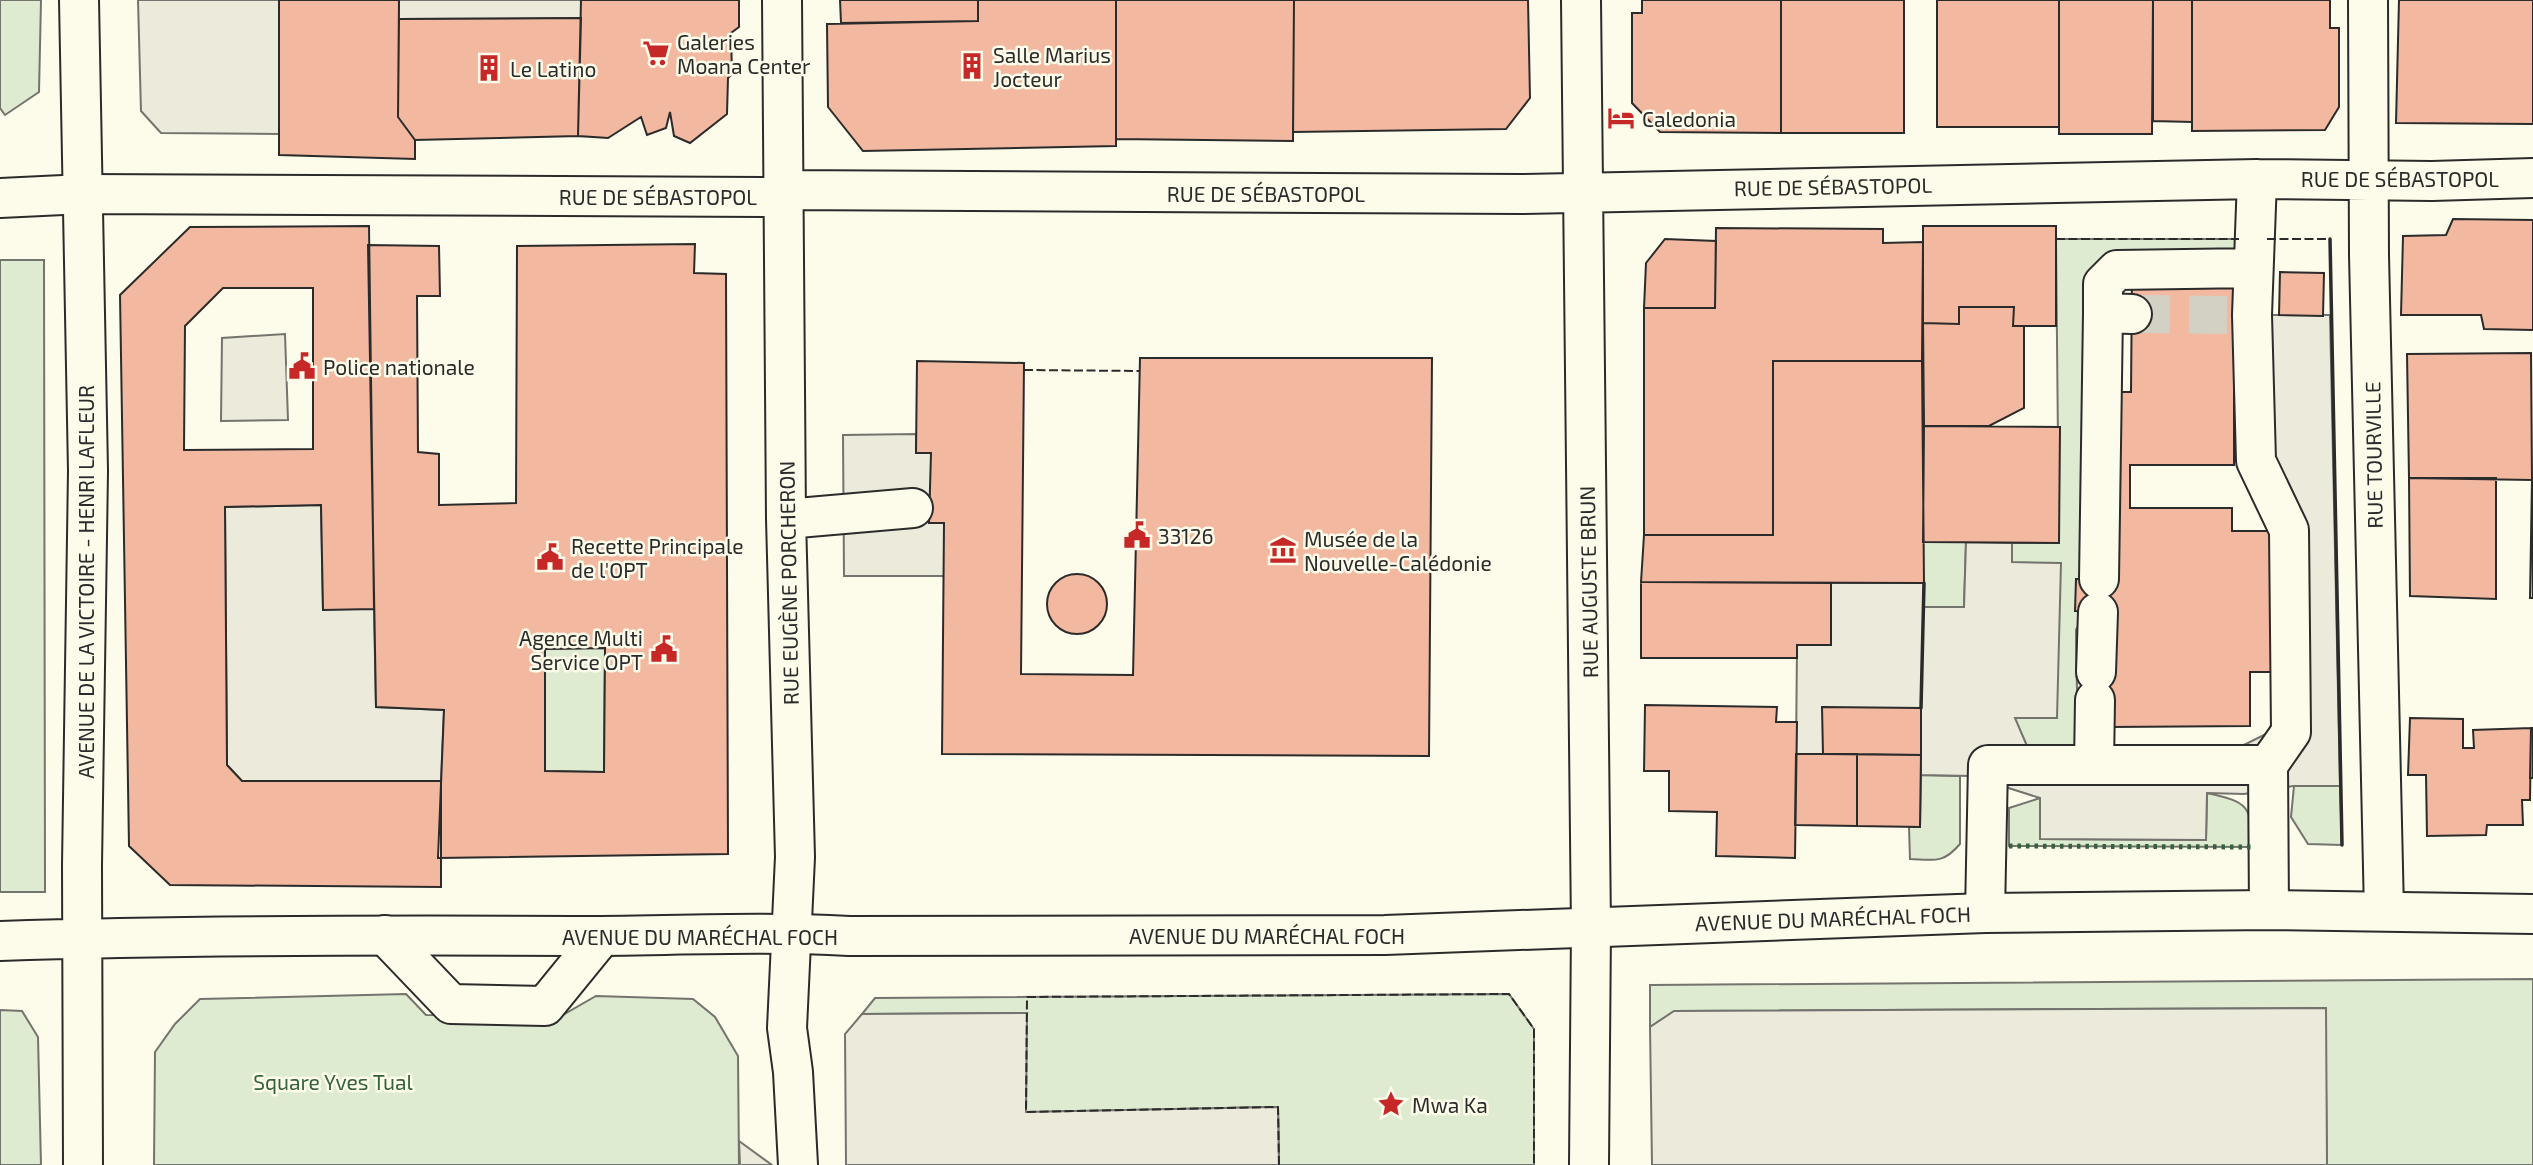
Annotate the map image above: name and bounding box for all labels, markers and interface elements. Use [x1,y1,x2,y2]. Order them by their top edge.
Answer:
place label: Galeries Moana Center [677,29,811,78]
supermarket icon: Galeries Moana Center [641,38,671,68]
place label: Salle Marius Jocteur [993,42,1111,91]
building icon: Salle Marius Jocteur [957,51,987,81]
building icon: Le Latino [474,53,504,83]
place label: Le Latino [510,56,596,81]
hotel icon: Caledonia [1606,103,1636,133]
place label: Caledonia [1642,106,1736,131]
street label: RUE DE SÉBASTOPOL [2301,166,2499,191]
street label: RUE DE SÉBASTOPOL [1734,172,1933,200]
street label: RUE DE SÉBASTOPOL [1167,181,1365,206]
street label: RUE DE SÉBASTOPOL [559,184,757,209]
public building icon: Police nationale [287,351,317,381]
place label: Police nationale [323,354,475,379]
street label: RUE TOURVILLE [2359,381,2387,529]
street label: AVENUE DE LA VICTOIRE - HENRI LAFLEUR [73,385,98,779]
street label: RUE EUGÈNE PORCHERON [773,461,803,705]
street label: RUE AUGUSTE BRUN [1574,486,1602,678]
public building icon: 33126 [1122,520,1152,550]
place label: 33126 [1158,523,1214,548]
place label: Musée de la Nouvelle-Calédonie [1304,526,1492,575]
place label: Recette Principale de l'OPT [571,533,743,582]
museum icon: Musée de la Nouvelle-Calédonie [1268,535,1298,565]
public building icon: Recette Principale de l'OPT [535,542,565,572]
place label: Agence Multi Service OPT [519,625,643,674]
public building icon: Agence Multi Service OPT [649,634,679,664]
street label: AVENUE DU MARÉCHAL FOCH [1695,901,1971,935]
street label: AVENUE DU MARÉCHAL FOCH [1129,923,1405,948]
street label: AVENUE DU MARÉCHAL FOCH [562,924,838,949]
park label: Square Yves Tual [253,1069,414,1094]
place icon: Mwa Ka [1376,1089,1406,1119]
place label: Mwa Ka [1412,1092,1488,1117]

